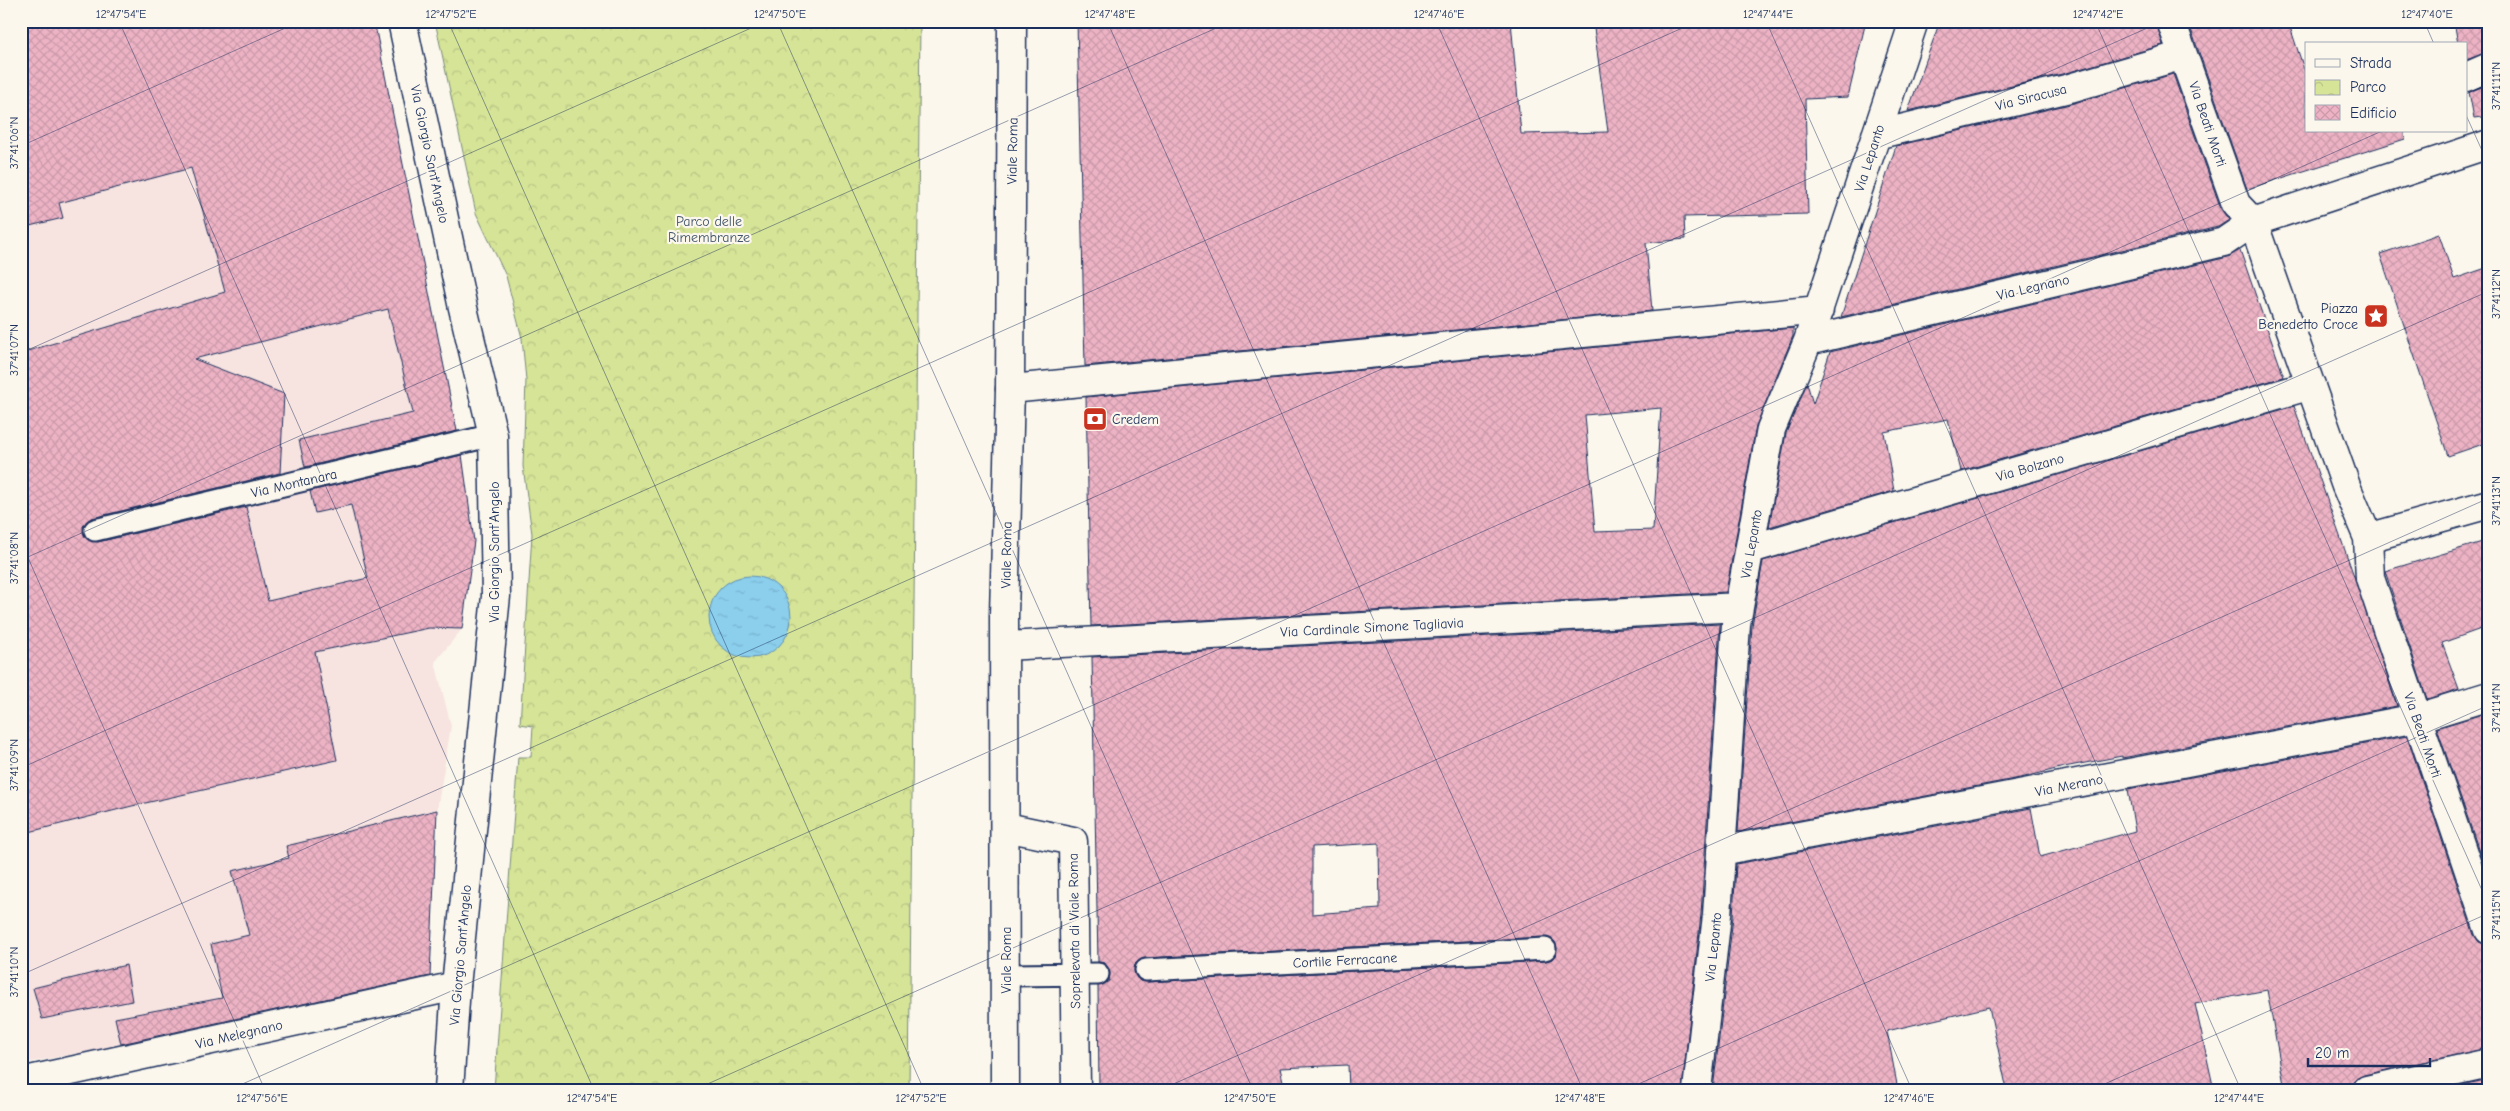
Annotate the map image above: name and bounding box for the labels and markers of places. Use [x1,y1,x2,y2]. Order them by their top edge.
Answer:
place label: Piazza Benedetto Croce [2258,300,2358,333]
place icon: Piazza Benedetto Croce [2363,303,2389,329]
bank icon: Credem [1082,406,1108,432]
place label: Credem [1112,411,1159,428]

